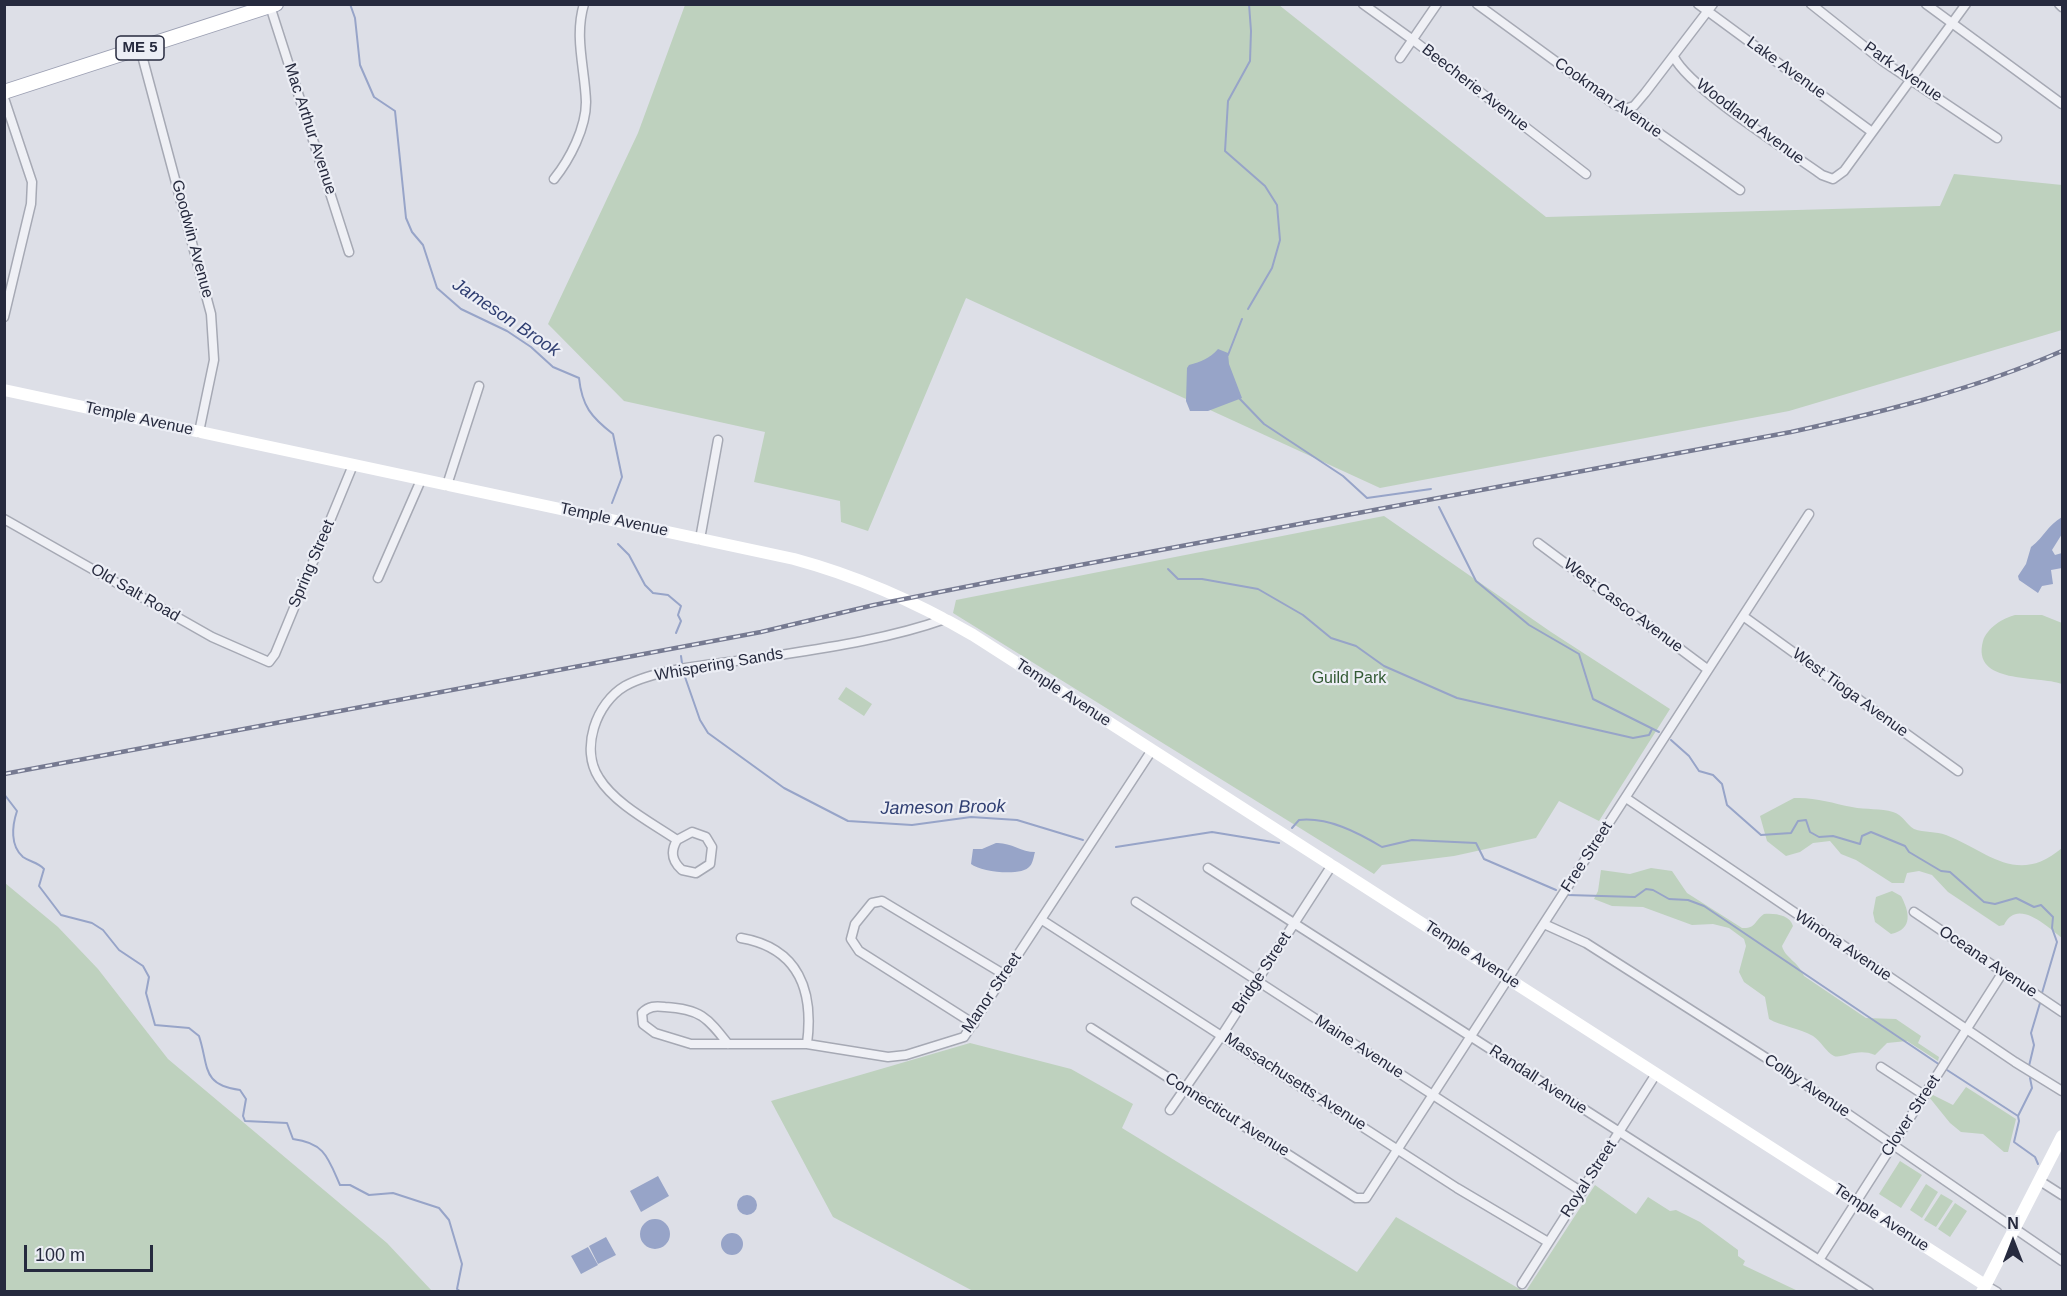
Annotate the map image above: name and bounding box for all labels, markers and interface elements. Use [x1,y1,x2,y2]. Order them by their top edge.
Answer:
street label: Lake Avenue [1743,33,1829,103]
road number: ME 5 [116,36,164,60]
street label: Park Avenue [1860,38,1946,106]
street label: Beecherie Avenue [1418,40,1532,136]
street label: Cookman Avenue [1551,54,1665,142]
street label: Mac Arthur Avenue [280,61,340,197]
street label: Woodland Avenue [1692,75,1808,169]
street label: Goodwin Avenue [167,178,217,300]
water label: Jameson Brook [448,274,564,362]
street label: Temple Avenue [83,398,195,440]
street label: Temple Avenue [558,499,670,541]
street label: Spring Street [285,517,339,611]
street label: West Casco Avenue [1560,555,1686,657]
street label: Old Salt Road [87,560,183,626]
street label: Whispering Sands [653,644,785,686]
street label: West Tioga Avenue [1788,645,1912,741]
street label: Temple Avenue [1012,655,1114,731]
park label: Guild Park [1312,669,1386,689]
water label: Jameson Brook [880,796,1006,820]
street label: Free Street [1557,818,1617,896]
street label: Winona Avenue [1791,907,1895,985]
street label: Temple Avenue [1421,917,1523,993]
street label: Oceana Avenue [1935,922,2041,1002]
street label: Bridge Street [1229,929,1295,1017]
street label: Manor Street [958,949,1026,1037]
street label: Maine Avenue [1311,1011,1407,1083]
street label: Massachusetts Avenue [1221,1029,1369,1135]
street label: Randall Avenue [1486,1041,1590,1119]
street label: Colby Avenue [1760,1050,1854,1122]
street label: Connecticut Avenue [1161,1069,1293,1161]
street label: Clover Street [1878,1072,1944,1160]
street label: Royal Street [1557,1137,1621,1221]
street label: Temple Avenue [1830,1180,1932,1256]
north arrow [1983,1212,2043,1272]
text: N [2007,1215,2019,1232]
scale bar [27,1233,156,1271]
text: 100 m [35,1245,85,1265]

